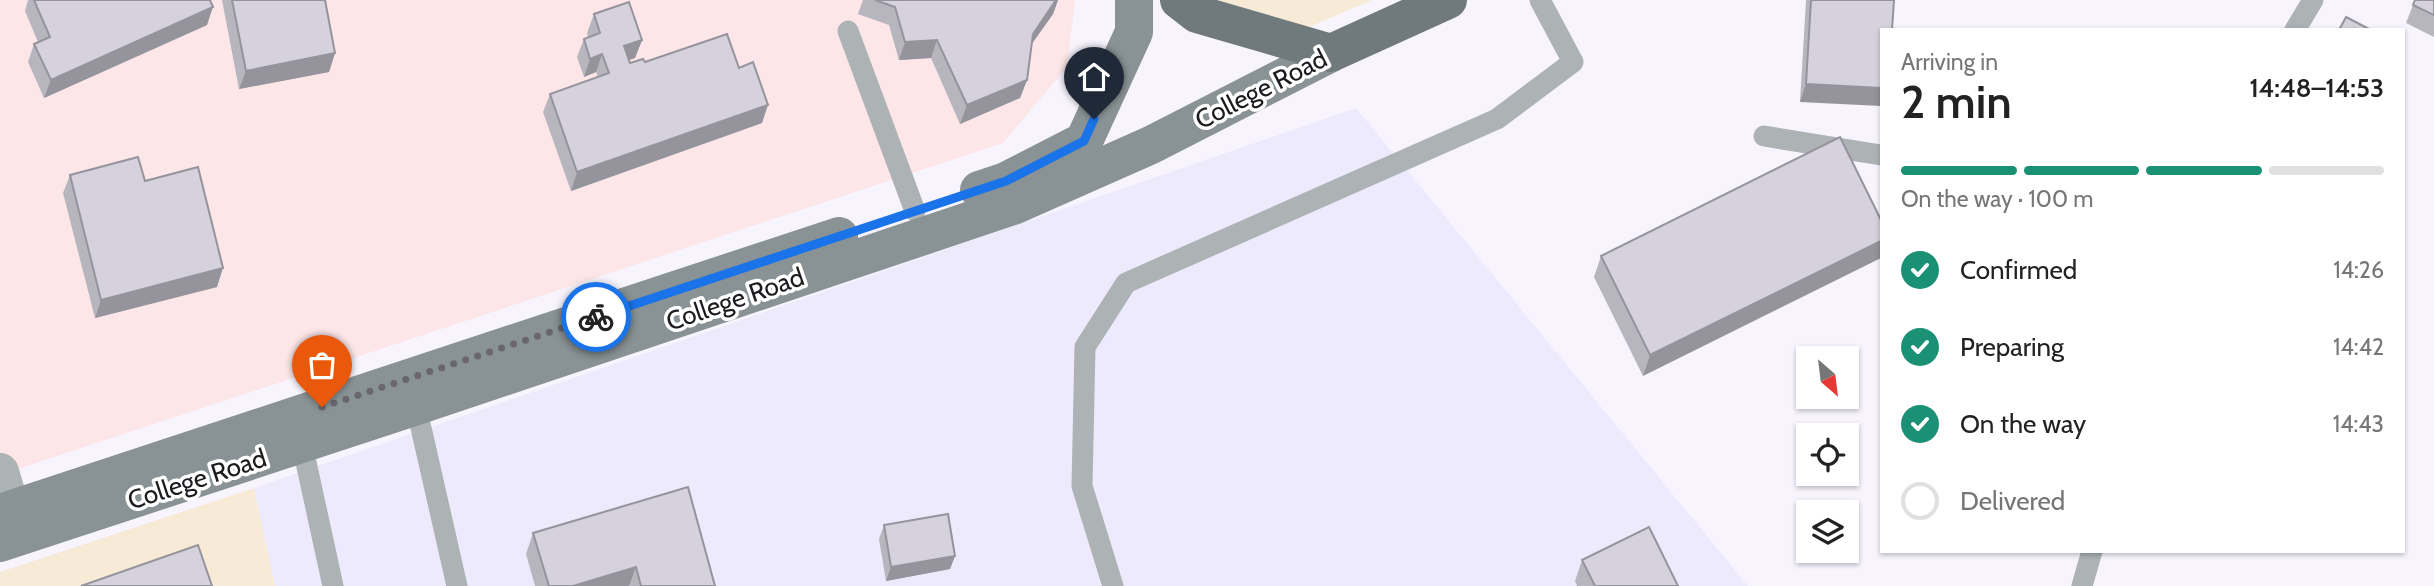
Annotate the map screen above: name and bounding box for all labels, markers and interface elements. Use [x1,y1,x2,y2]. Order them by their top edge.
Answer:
street label: College Road [1190,42,1332,136]
pin [1064,47,1124,119]
text: Arriving in [1901,48,1998,76]
icon: home [1075,58,1113,96]
text: 14:48–14:53 [2249,72,2384,104]
text: 2 min [1901,74,2012,130]
text: On the way · 100 m [1901,185,2093,213]
icon: check [1901,251,1939,289]
text: Confirmed [1960,254,2077,286]
text: 14:26 [2333,256,2384,284]
street label: College Road [662,260,808,338]
courier [561,282,631,352]
icon: bike [577,298,615,336]
icon: check [1901,328,1939,366]
text: Preparing [1960,331,2064,363]
text: 14:42 [2333,333,2384,361]
pin [292,335,352,407]
icon: bag [303,346,341,384]
north arrow [1796,346,1858,410]
map controls [1796,346,1859,563]
icon: check [1901,405,1939,443]
text: On the way [1960,408,2086,440]
text: 14:43 [2333,410,2384,438]
button: locate [1796,423,1859,486]
street label: College Road [124,442,270,516]
text: Delivered [1960,485,2065,517]
button: layers [1796,500,1859,563]

